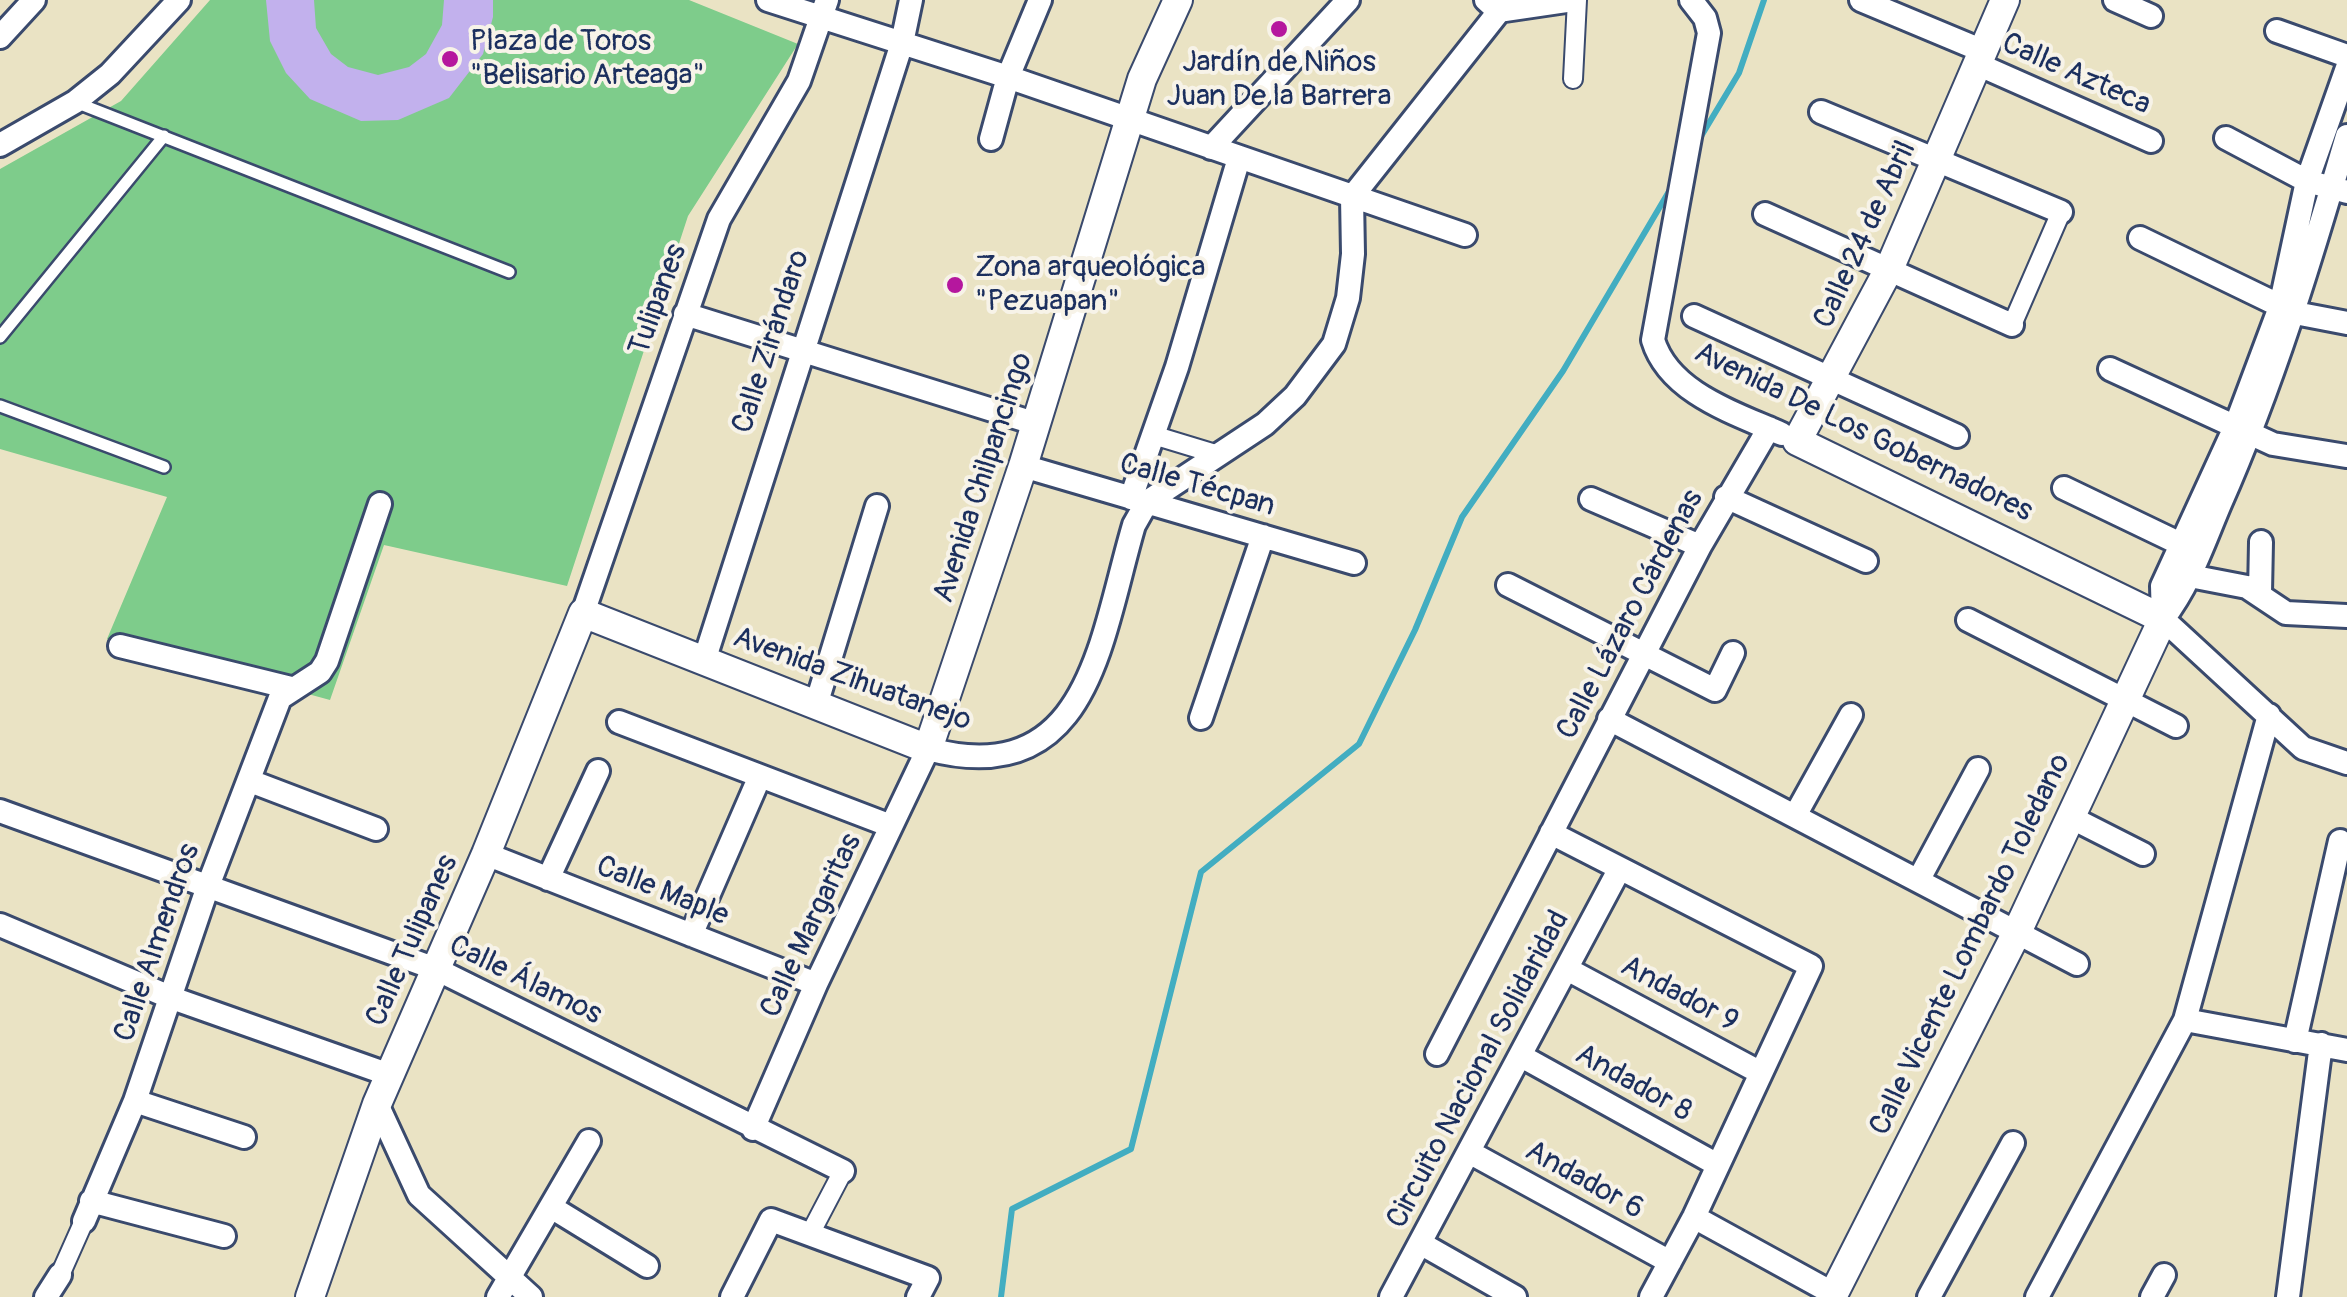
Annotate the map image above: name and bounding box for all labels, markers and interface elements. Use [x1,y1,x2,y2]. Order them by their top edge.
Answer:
marker: Jardín de Niños Juan De la Barrera [1268,18,1290,40]
place label: Plaza de Toros "Belisario Arteaga" [470,24,705,94]
street label: Calle Azteca [1996,26,2156,124]
place label: Jardín de Niños Juan De la Barrera [1167,45,1391,116]
marker: Plaza de Toros "Belisario Arteaga" [439,48,461,70]
street label: Calle 24 de Abril [1807,136,1925,334]
street label: Tulipanes [622,239,696,361]
street label: Calle Zirándaro [725,246,819,438]
place label: Zona arqueológica "Pezuapan" [975,250,1205,320]
marker: Zona arqueológica "Pezuapan" [944,274,966,296]
street label: Avenida De Los Gobernadores [1688,335,2038,531]
street label: Avenida Chilpancingo [927,348,1041,608]
street label: Calle Técpan [1115,447,1279,525]
street label: Calle Lázaro Cárdenas [1550,484,1712,746]
street label: Avenida Zihuatanejo [728,620,976,740]
street label: Calle Vicente Lombardo Toledano [1863,748,2079,1142]
street label: Calle Margaritas [754,828,870,1024]
street label: Calle Almendros [107,839,209,1047]
street label: Calle Maple [591,849,733,935]
street label: Calle Tulipanes [359,850,467,1032]
street label: Circuito Nacional Solidaridad [1380,905,1578,1235]
street label: Calle Álamos [443,929,607,1033]
street label: Andador 9 [1614,949,1744,1041]
street label: Andador 8 [1568,1037,1698,1131]
street label: Andador 6 [1518,1134,1650,1228]

